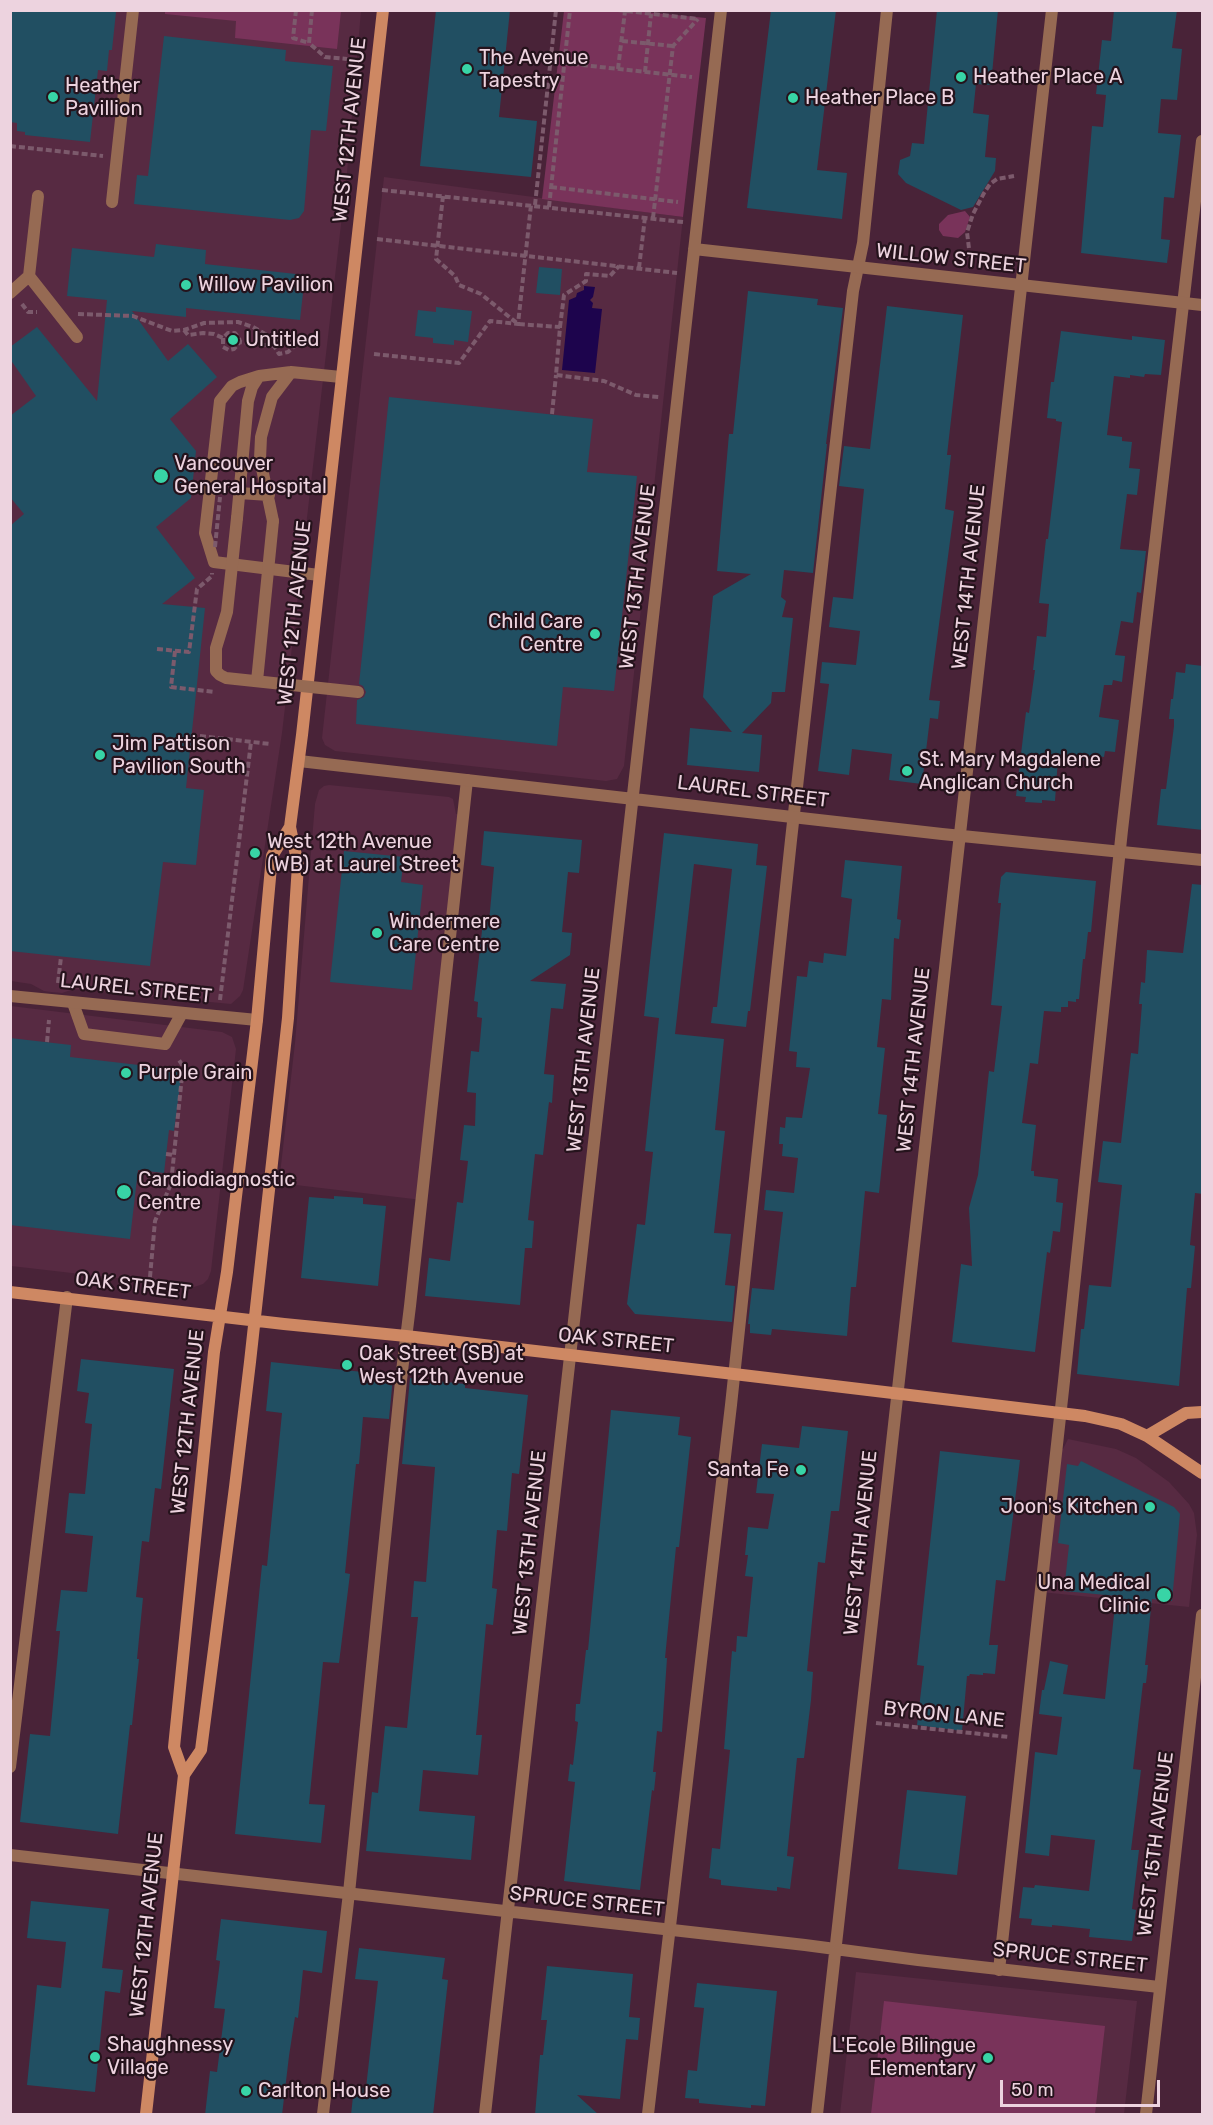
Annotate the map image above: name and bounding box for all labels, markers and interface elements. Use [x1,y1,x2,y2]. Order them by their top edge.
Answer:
street label: WEST 12TH AVENUE [328,36,372,224]
place label: The Avenue Tapestry [479,46,589,93]
marker: The Avenue Tapestry [460,62,474,76]
place label: Heather Place A [973,65,1122,89]
marker: Heather Place A [954,70,968,84]
place label: Heather Pavillion [65,74,143,121]
place label: Heather Place B [805,86,954,110]
marker: Heather Pavillion [46,90,60,104]
marker: Heather Place B [786,91,800,105]
street label: WILLOW STREET [875,239,1027,279]
place label: Willow Pavilion [198,273,333,297]
marker: Willow Pavilion [179,278,193,292]
place label: Untitled [245,328,319,352]
marker: Untitled [226,333,240,347]
place label: Vancouver General Hospital [174,452,327,499]
marker: Vancouver General Hospital [152,467,170,485]
street label: WEST 13TH AVENUE [615,483,661,671]
street label: WEST 14TH AVENUE [947,483,991,671]
street label: WEST 12TH AVENUE [273,519,317,707]
place label: Child Care Centre [488,610,583,657]
marker: Child Care Centre [588,627,602,641]
place label: Jim Pattison Pavilion South [112,732,246,779]
marker: Jim Pattison Pavilion South [93,748,107,762]
place label: St. Mary Magdalene Anglican Church [919,748,1101,795]
marker: St. Mary Magdalene Anglican Church [900,764,914,778]
street label: LAUREL STREET [676,771,830,813]
place label: West 12th Avenue (WB) at Laurel Street [267,830,458,877]
marker: West 12th Avenue (WB) at Laurel Street [248,846,262,860]
place label: Windermere Care Centre [389,910,500,957]
marker: Windermere Care Centre [370,926,384,940]
street label: WEST 13TH AVENUE [562,966,606,1154]
street label: WEST 14TH AVENUE [892,966,936,1154]
street label: LAUREL STREET [59,969,213,1009]
place label: Purple Grain [138,1061,252,1085]
marker: Purple Grain [119,1066,133,1080]
place label: Cardiodiagnostic Centre [138,1168,295,1215]
marker: Cardiodiagnostic Centre [115,1183,133,1201]
street label: OAK STREET [74,1267,192,1305]
street label: OAK STREET [557,1323,675,1359]
street label: WEST 12TH AVENUE [166,1328,210,1516]
place label: Oak Street (SB) at West 12th Avenue [359,1342,524,1389]
marker: Oak Street (SB) at West 12th Avenue [340,1358,354,1372]
street label: WEST 13TH AVENUE [508,1449,552,1637]
street label: WEST 14TH AVENUE [839,1449,883,1637]
place label: Santa Fe [707,1458,789,1482]
marker: Santa Fe [794,1463,808,1477]
place label: Joon's Kitchen [1001,1495,1138,1519]
marker: Joon's Kitchen [1143,1500,1157,1514]
place label: Una Medical Clinic [1037,1571,1150,1618]
marker: Una Medical Clinic [1155,1586,1173,1604]
street label: BYRON LANE [882,1697,1006,1733]
street label: WEST 15TH AVENUE [1133,1750,1179,1938]
street label: WEST 12TH AVENUE [125,1831,169,2019]
street label: SPRUCE STREET [508,1882,666,1922]
street label: SPRUCE STREET [991,1938,1149,1978]
place label: Shaughnessy Village [107,2033,233,2080]
place label: L'Ecole Bilingue Elementary [832,2034,976,2081]
marker: Shaughnessy Village [88,2050,102,2064]
marker: L'Ecole Bilingue Elementary [981,2051,995,2065]
scale bar [1003,2068,1164,2106]
place label: Carlton House [258,2079,390,2103]
text: 50 m [1011,2079,1054,2101]
marker: Carlton House [239,2084,253,2098]

